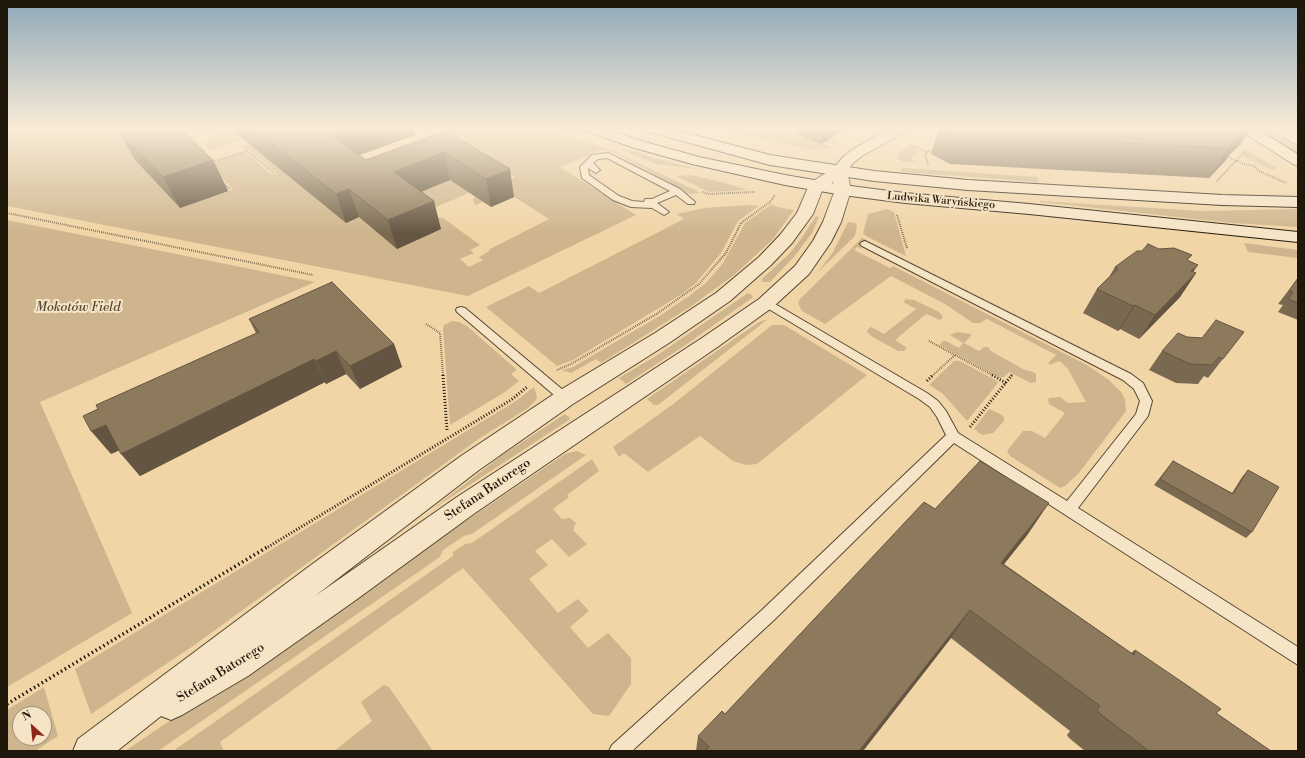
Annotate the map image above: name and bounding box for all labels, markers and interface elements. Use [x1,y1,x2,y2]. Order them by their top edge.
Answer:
street label: Ludwika Waryńskiego [886,190,996,212]
park label: Mokotów Field [35,300,121,316]
street label: Stefana Batorego [442,455,534,525]
street label: Stefana Batorego [174,640,268,706]
north arrow [12,706,52,746]
text: N [20,708,34,724]

